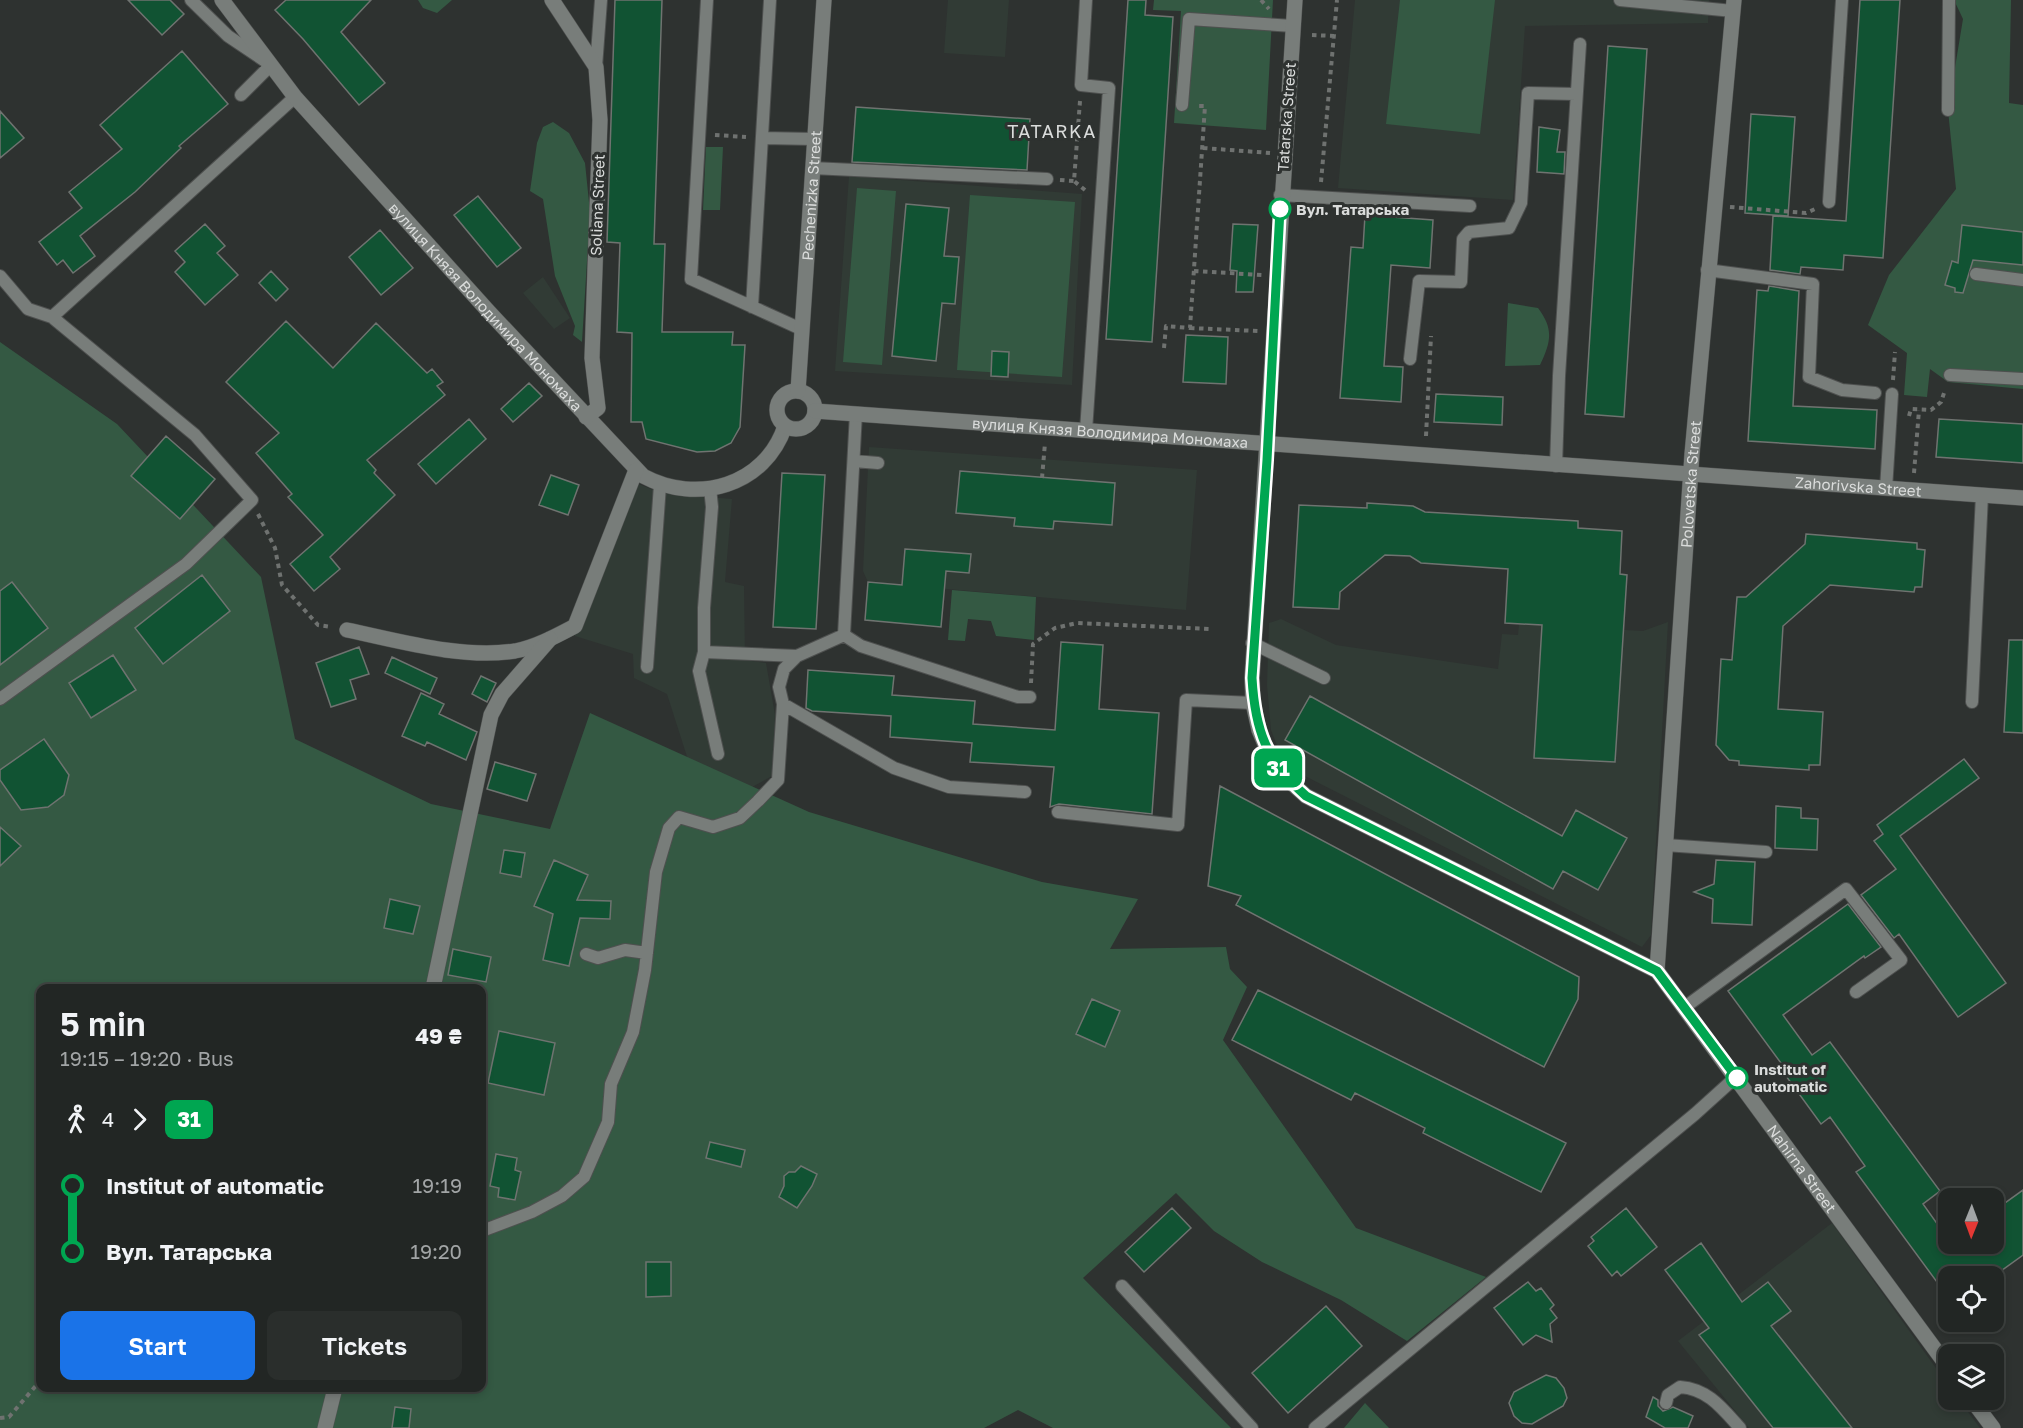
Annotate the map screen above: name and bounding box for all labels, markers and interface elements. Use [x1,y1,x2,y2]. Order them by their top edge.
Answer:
street label: Tatarska Street [1273,62,1299,172]
district label: TATARKA [1007,120,1097,142]
street label: Pechenizka Street [798,130,824,261]
street label: Soliana Street [586,154,608,256]
marker: Вул. Татарська [1269,198,1291,220]
street label: вулиця Князя Володимира Мономаха [386,199,586,415]
place label: Вул. Татарська [1296,200,1409,218]
street label: вулиця Князя Володимира Мономаха [972,413,1249,451]
street label: Polovetska Street [1677,420,1704,549]
street label: Zahorivska Street [1794,473,1922,500]
line badge: 31 [1251,748,1305,788]
text: 31 [1266,755,1290,781]
text: 5 min [60,1004,146,1043]
text: 49 ₴ [415,1022,462,1049]
text: 19:15 – 19:20 · Bus [60,1046,234,1070]
place label: Institut of automatic [1754,1060,1828,1095]
marker: Institut of automatic [1726,1067,1748,1089]
icon: walk [60,1103,93,1136]
icon: forward [123,1103,156,1136]
text: 31 [177,1106,201,1132]
text: 4 [102,1107,114,1131]
street label: Nahirna Street [1764,1121,1841,1216]
text: Institut of automatic [106,1172,324,1199]
text: 19:19 [412,1173,462,1197]
north arrow [1938,1188,2004,1254]
map controls [1938,1188,2004,1410]
text: Вул. Татарська [106,1238,272,1265]
text: 19:20 [410,1239,462,1263]
button: locate [1938,1266,2004,1332]
button: Start [60,1311,255,1380]
button: Tickets [267,1311,462,1380]
button: layers [1938,1344,2004,1410]

